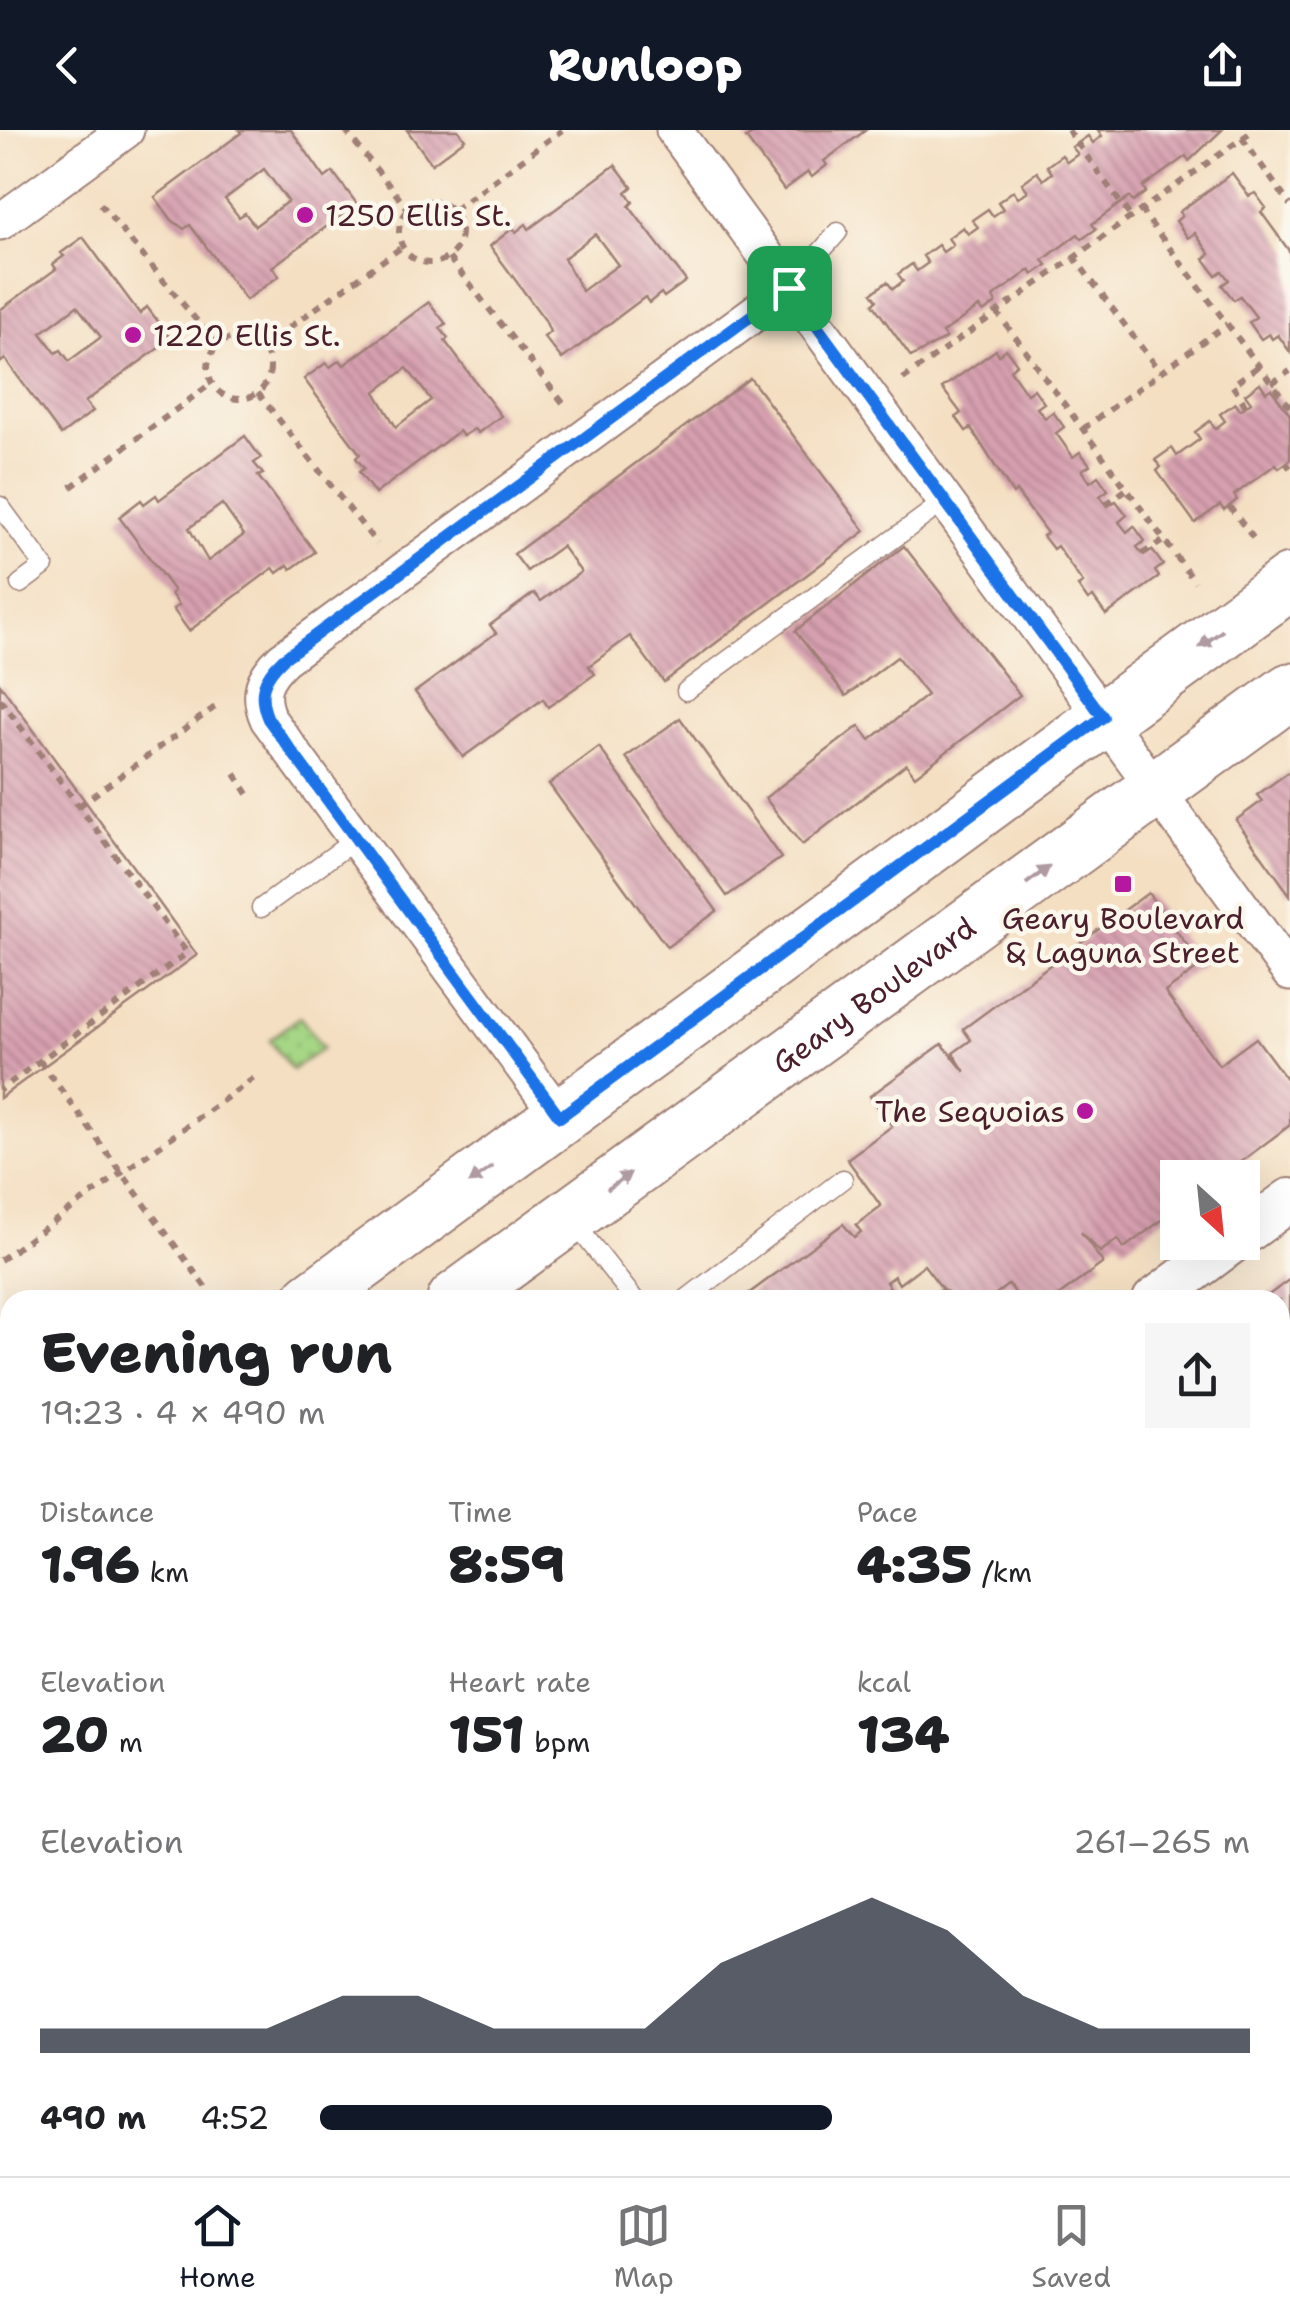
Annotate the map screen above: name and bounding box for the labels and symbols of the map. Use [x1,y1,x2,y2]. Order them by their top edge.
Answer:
place label: 1250 Ellis St. [325,195,511,236]
marker: 1250 Ellis St. [294,204,316,226]
pin [747,246,832,331]
place label: 1220 Ellis St. [153,315,340,356]
marker: 1220 Ellis St. [122,324,144,346]
one-way arrow [1198,629,1224,649]
one-way arrow [1024,865,1051,885]
marker: Geary Boulevard & Laguna Street [1112,873,1134,895]
place label: Geary Boulevard & Laguna Street [1002,898,1244,973]
street label: Geary Boulevard [763,907,984,1083]
place label: The Sequoias [875,1091,1065,1132]
marker: The Sequoias [1074,1100,1096,1122]
north arrow [1160,1160,1260,1260]
one-way arrow [468,1165,494,1184]
one-way arrow [606,1171,632,1191]

